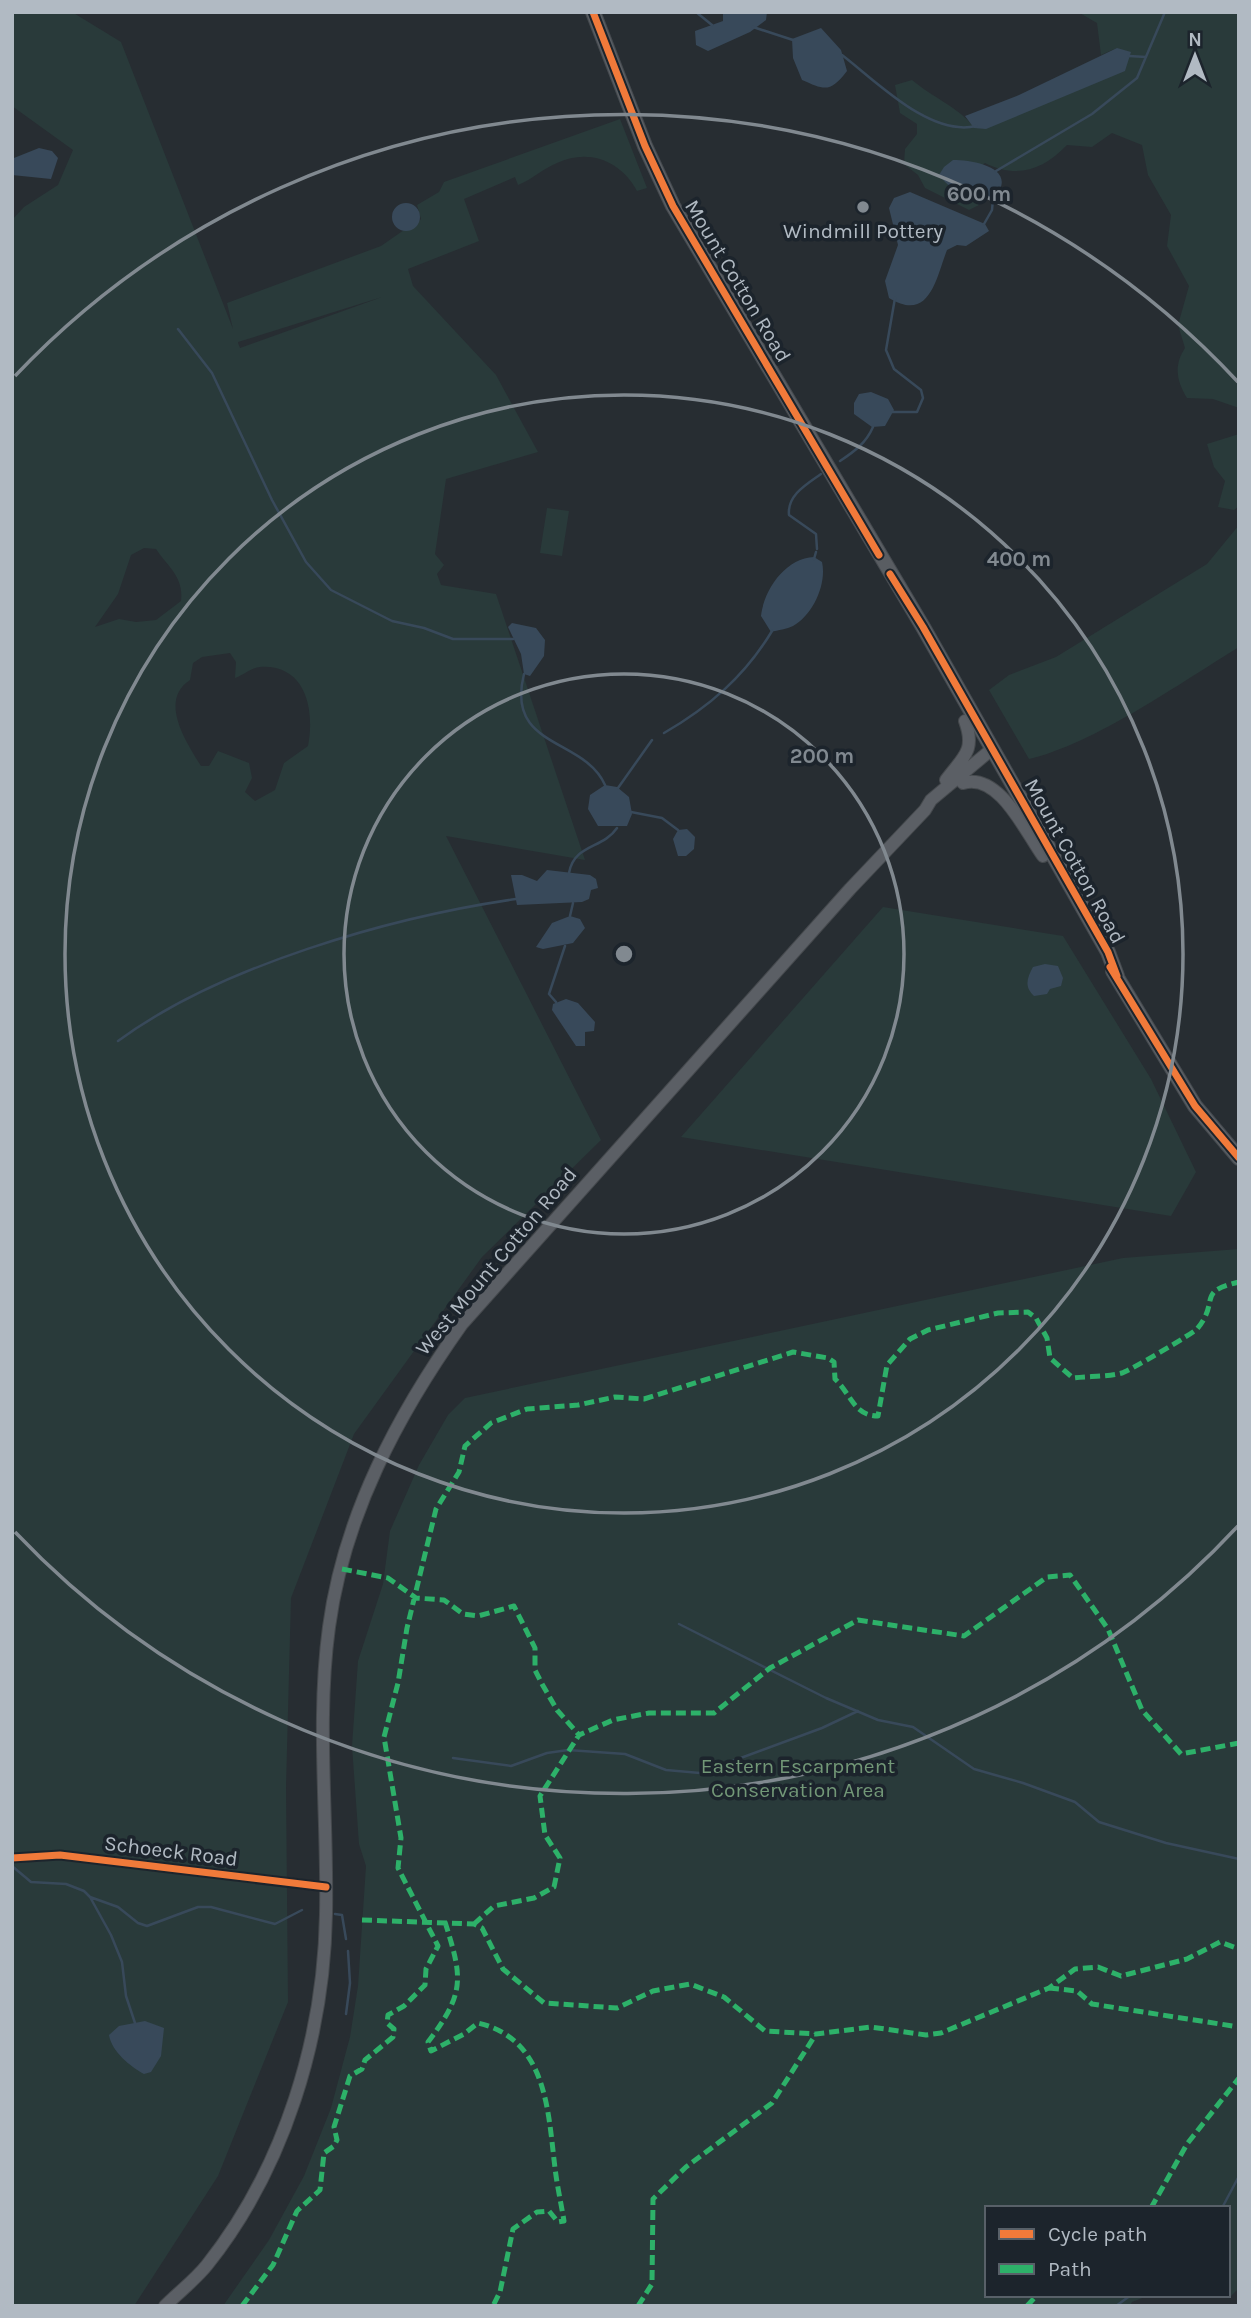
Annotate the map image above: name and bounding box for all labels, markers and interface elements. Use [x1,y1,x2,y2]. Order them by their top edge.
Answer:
north arrow [1160,21,1230,91]
text: N [1188,29,1202,51]
text: 600 m [947,182,1011,206]
street label: Mount Cotton Road [680,195,796,367]
marker: Windmill Pottery [855,199,871,215]
place label: Windmill Pottery [783,219,943,243]
text: 400 m [987,547,1051,571]
text: 200 m [790,744,854,768]
street label: Mount Cotton Road [1020,774,1130,948]
centre of rings [612,942,636,966]
street label: West Mount Cotton Road [410,1162,582,1360]
park label: Eastern Escarpment Conservation Area [701,1754,895,1802]
street label: Schoeck Road [103,1831,239,1871]
legend [985,2206,1230,2297]
text: Cycle path [1048,2222,1148,2246]
text: Path [1048,2257,1092,2281]

